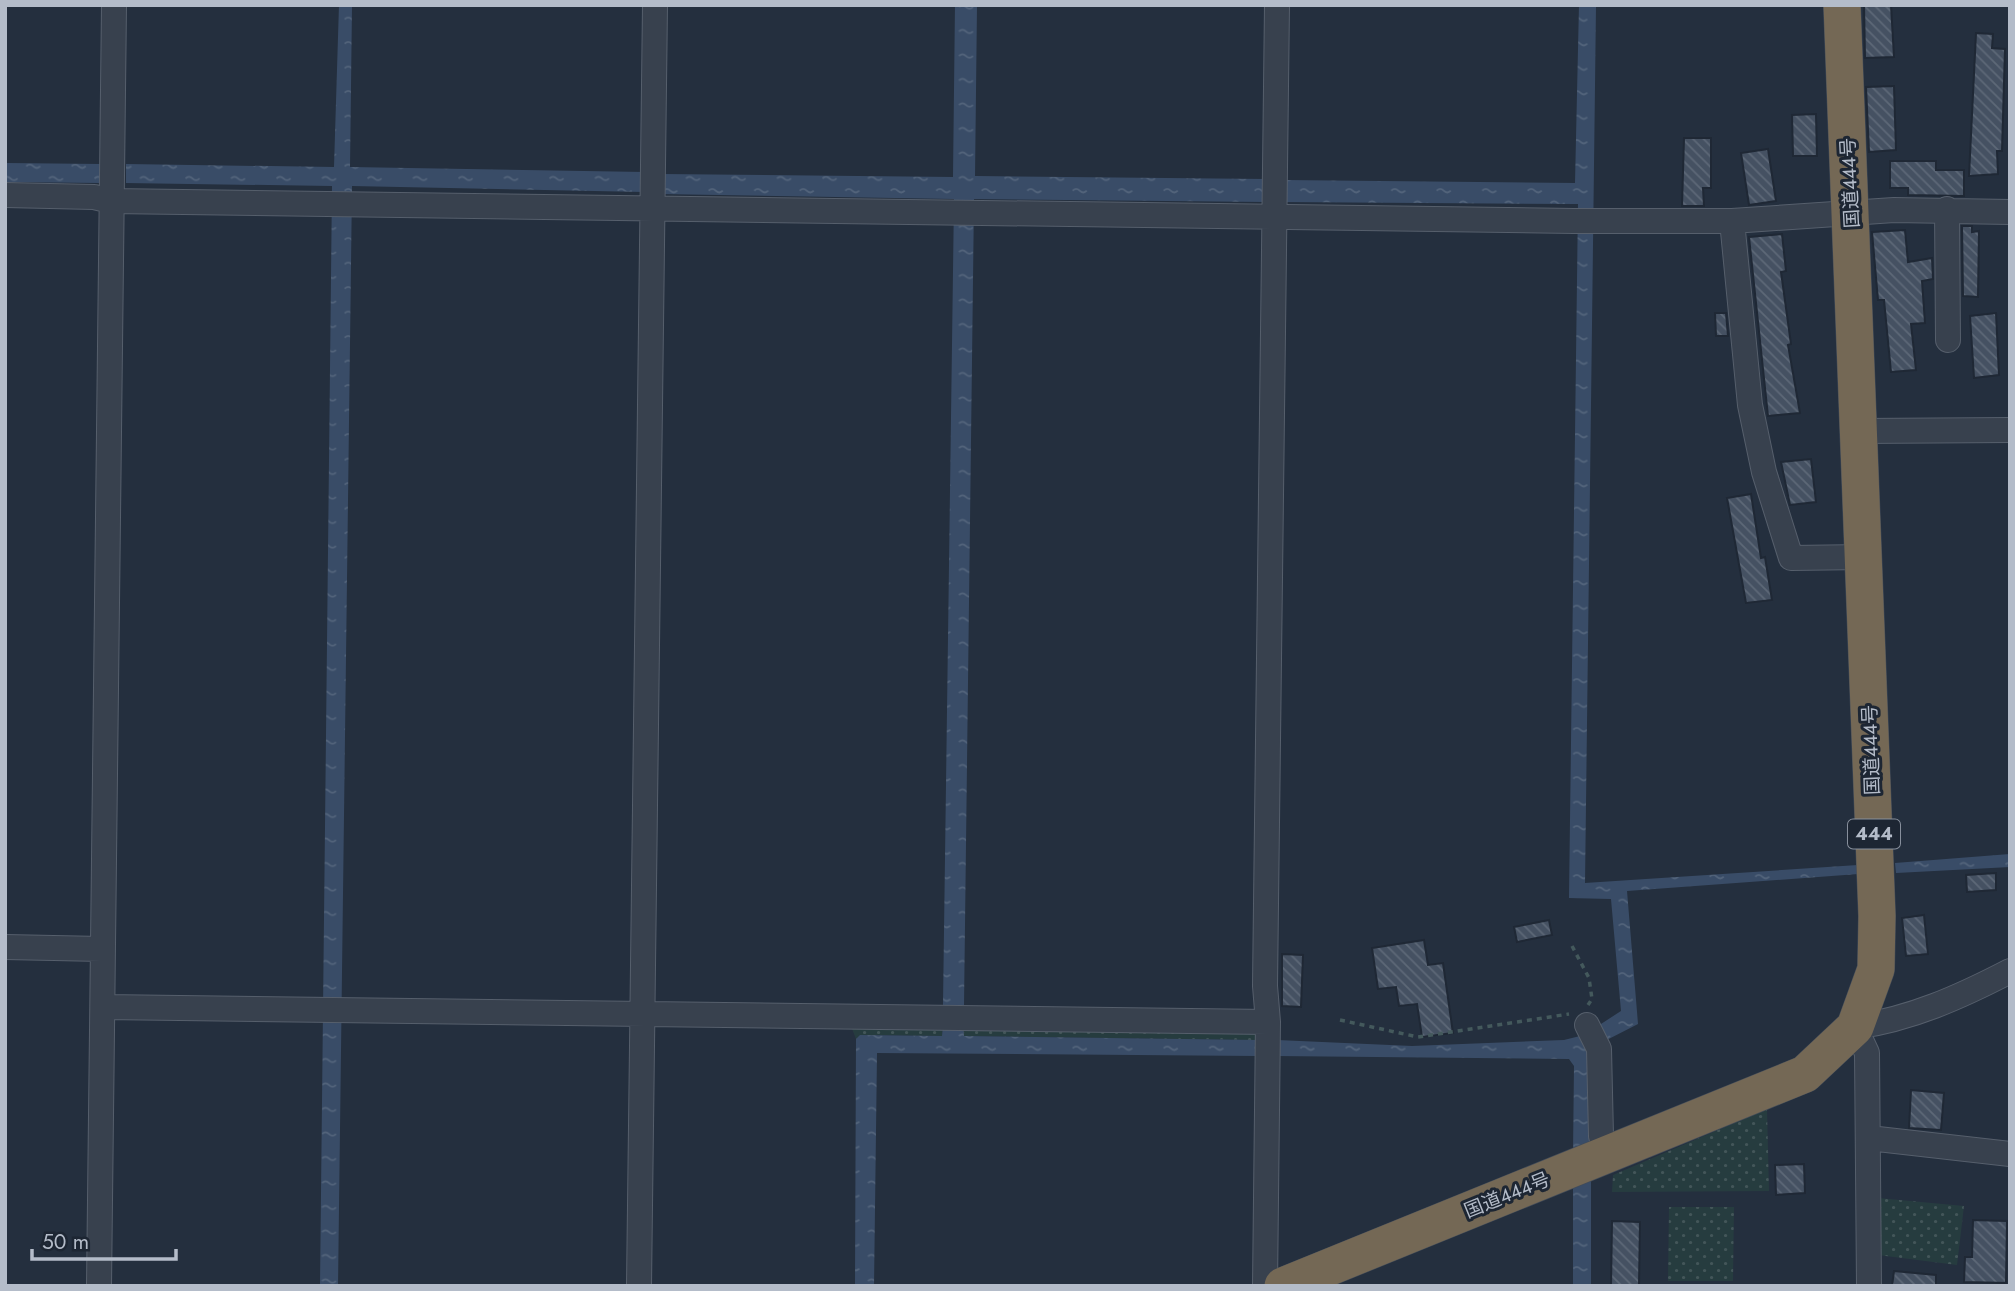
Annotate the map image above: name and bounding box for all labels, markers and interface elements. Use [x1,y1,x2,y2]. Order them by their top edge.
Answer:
street label: 国道444号 [1834,137,1866,229]
street label: 国道444号 [1856,704,1886,796]
road number: 444 [1848,820,1900,848]
street label: 国道444号 [1460,1166,1554,1224]
scale bar [32,1218,175,1262]
text: 50 m [42,1227,89,1257]

